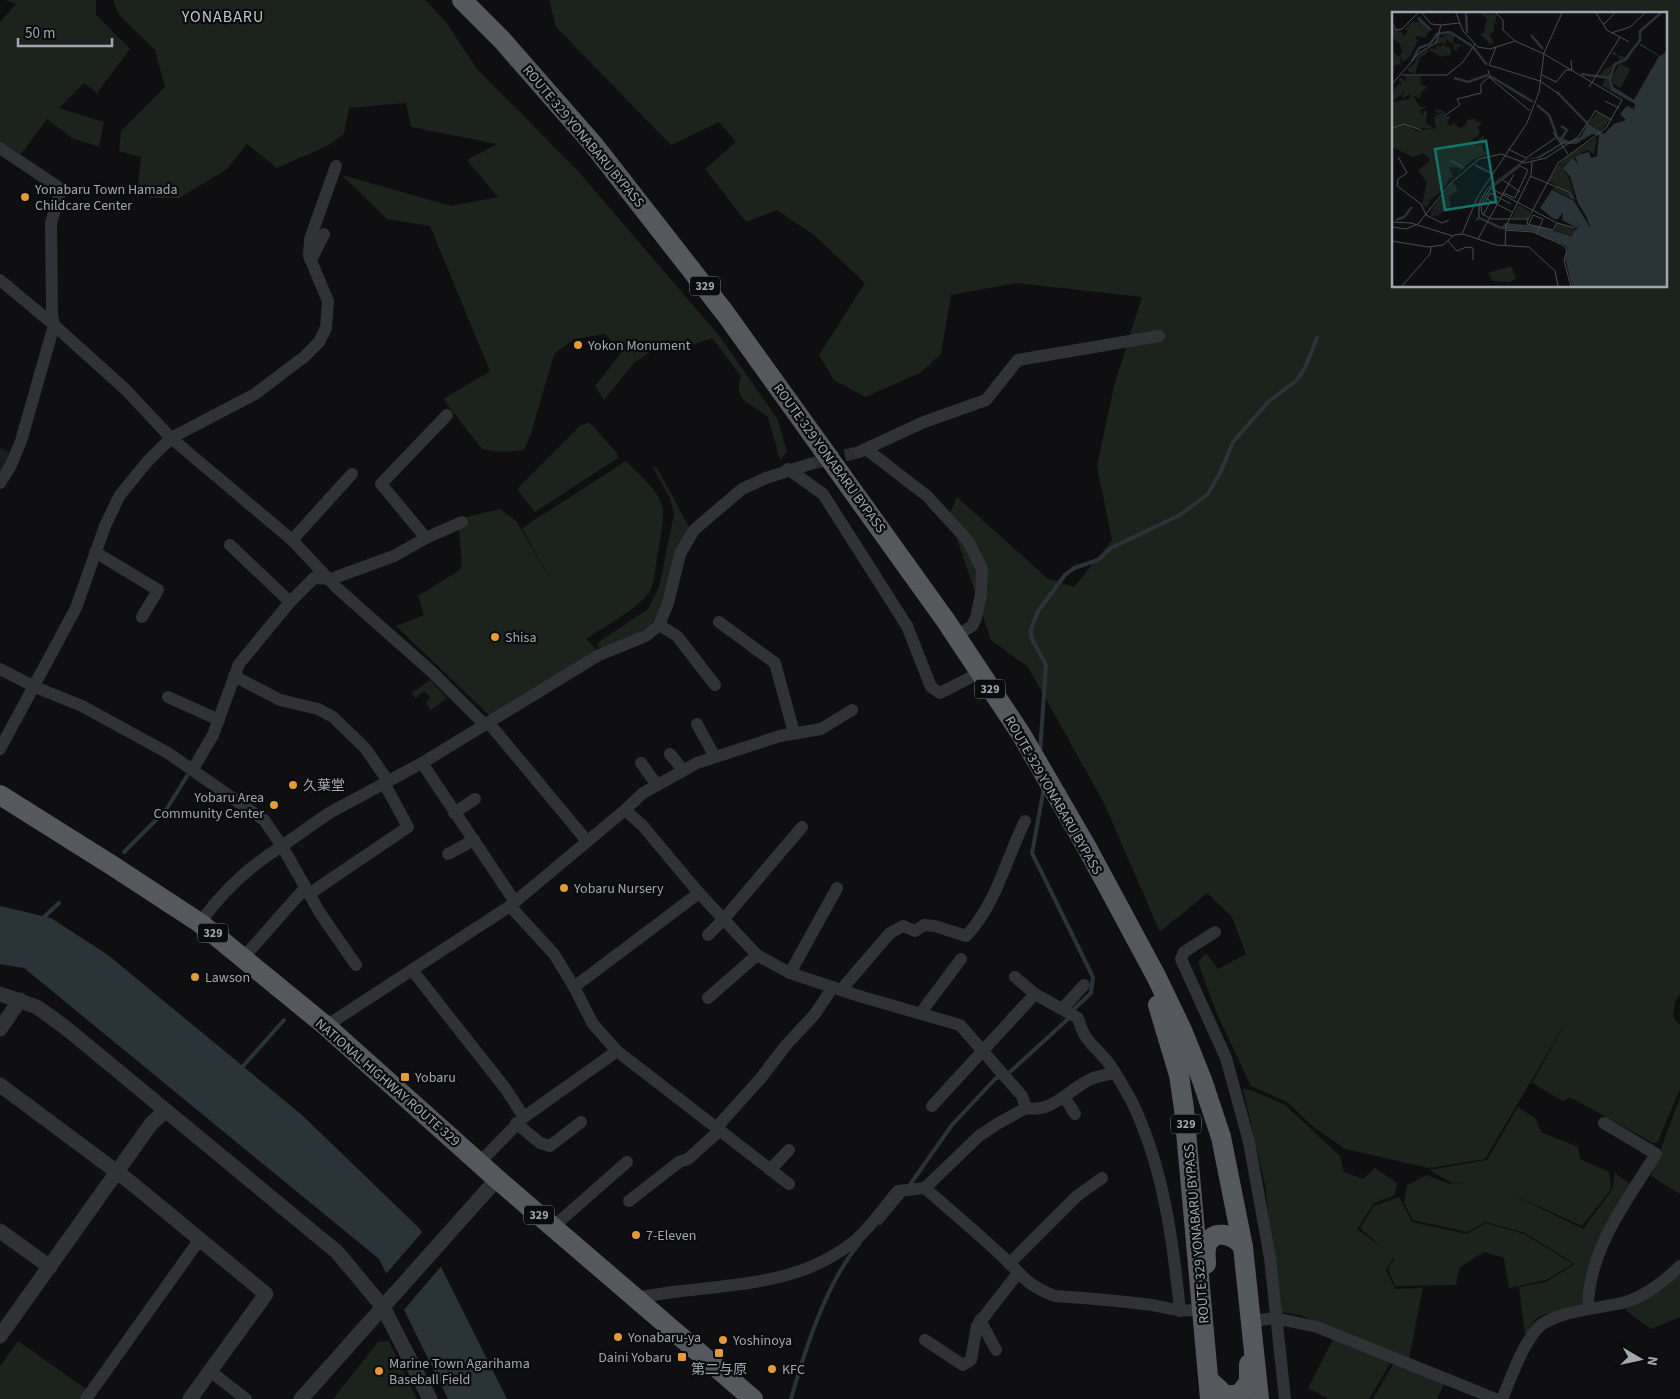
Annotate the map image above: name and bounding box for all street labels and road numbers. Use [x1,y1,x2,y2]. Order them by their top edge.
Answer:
street label: ROUTE 329 YONABARU BYPASS [518,61,649,212]
road number: 329 [690,276,720,296]
street label: ROUTE 329 YONABARU BYPASS [768,380,890,537]
road number: 329 [975,680,1005,699]
street label: ROUTE 329 YONABARU BYPASS [999,713,1107,878]
road number: 329 [198,924,228,942]
street label: NATIONAL HIGHWAY ROUTE 329 [311,1014,464,1151]
road number: 329 [1171,1114,1201,1134]
street label: ROUTE 329 YONABARU BYPASS [1179,1143,1215,1324]
road number: 329 [524,1206,554,1224]

